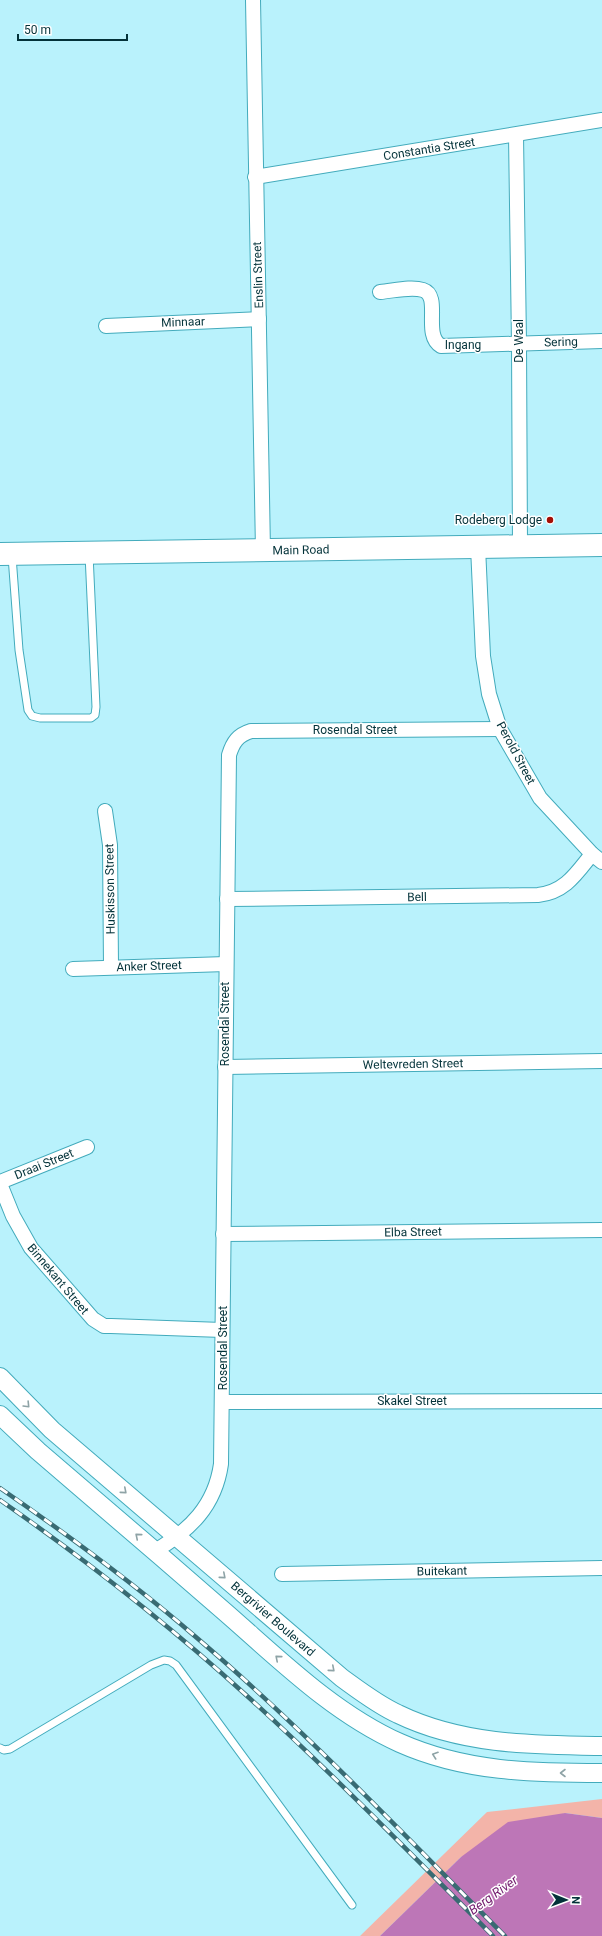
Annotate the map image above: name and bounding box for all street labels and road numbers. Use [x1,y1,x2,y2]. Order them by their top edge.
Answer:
street label: Constantia Street [382,135,476,163]
street label: Enslin Street [250,241,266,309]
street label: Minnaar [161,314,205,330]
street label: De Waal [512,319,526,363]
street label: Sering [544,334,578,350]
street label: Ingang [445,338,481,352]
street label: Main Road [272,543,330,557]
street label: Perold Street [494,719,538,787]
street label: Rosendal Street [313,723,397,737]
street label: Huskisson Street [102,843,118,935]
street label: Bell [407,890,427,904]
street label: Anker Street [116,958,182,974]
street label: Rosendal Street [218,982,232,1066]
street label: Weltevreden Street [363,1056,463,1072]
street label: Draai Street [12,1146,76,1182]
street label: Elba Street [384,1224,442,1240]
street label: Binnekant Street [24,1241,92,1317]
street label: Rosendal Street [216,1306,230,1390]
street label: Skakel Street [377,1394,447,1408]
street label: Buitekant [417,1564,467,1578]
street label: Bergrivier Boulevard [228,1579,318,1659]

